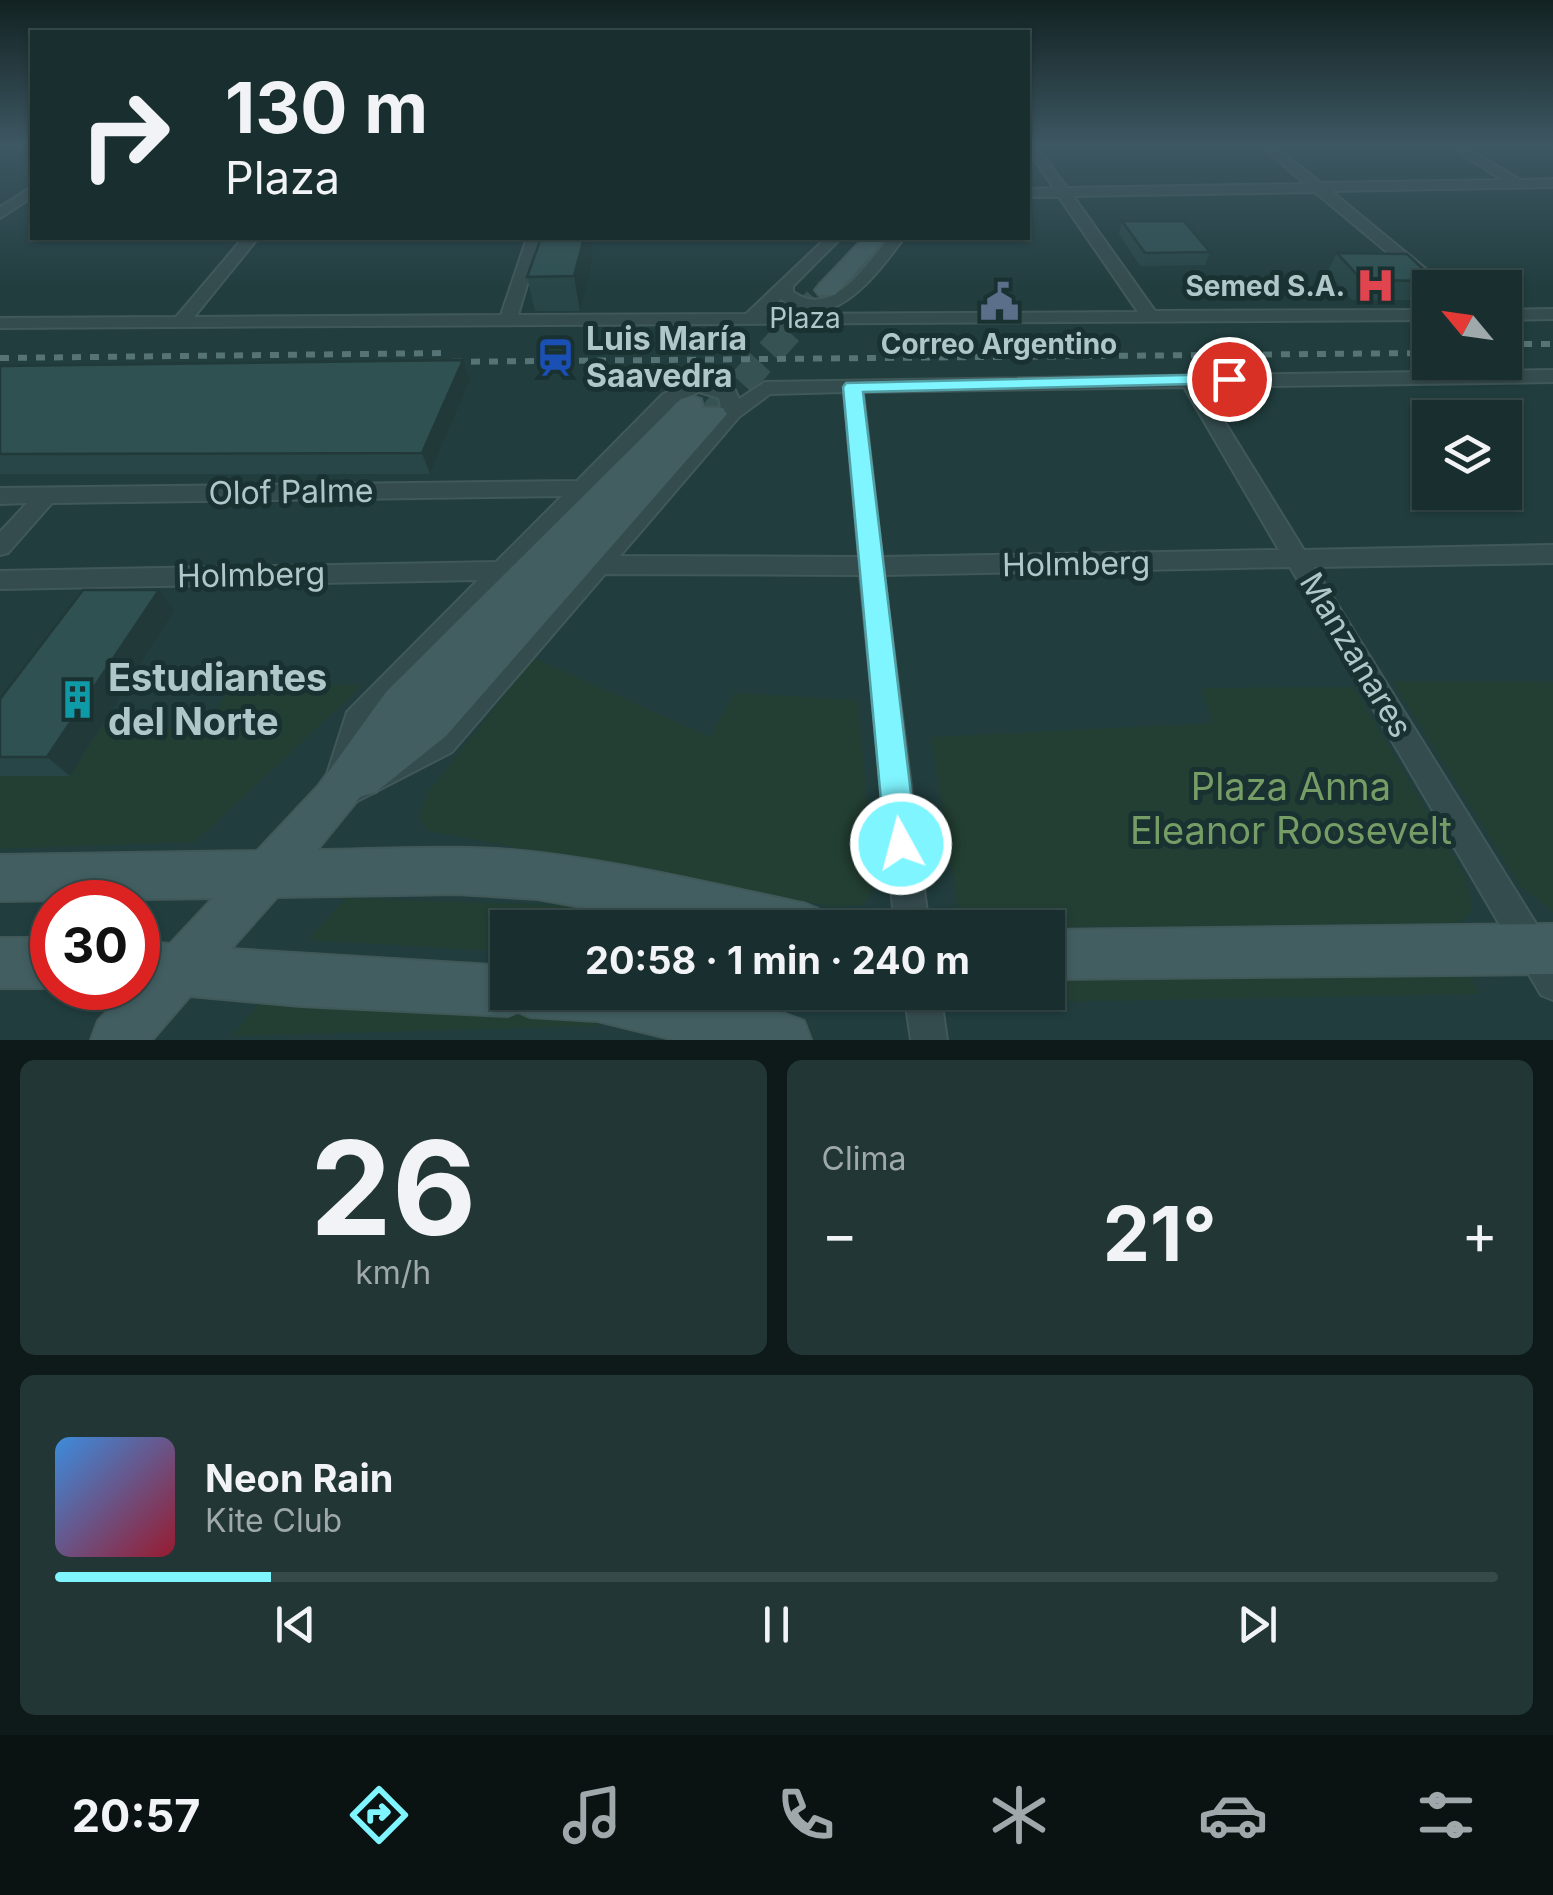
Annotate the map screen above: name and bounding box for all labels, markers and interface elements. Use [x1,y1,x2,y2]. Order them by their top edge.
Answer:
text: 130 m [225,65,428,150]
icon: right [60,70,190,200]
text: Plaza [225,150,340,205]
hospital icon: Semed S.A. [1354,265,1396,307]
place label: Semed S.A. [1186,269,1345,303]
north arrow [1412,270,1522,380]
map controls [1412,270,1522,510]
public building icon: Correo Argentino [978,281,1020,323]
street label: Plaza [769,301,841,335]
place label: Luis María Saavedra [586,319,747,395]
place label: Correo Argentino [881,327,1117,361]
station icon: Luis María Saavedra [535,336,577,378]
pin [1187,337,1272,422]
icon: arrive [1202,352,1257,407]
button: layers [1412,400,1522,510]
street label: Olof Palme [208,471,374,512]
street label: Holmberg [1002,543,1150,584]
street label: Holmberg [177,554,325,595]
street label: Manzanares [1292,565,1421,744]
place label: Estudiantes del Norte [108,654,327,744]
building icon: Estudiantes del Norte [57,679,99,721]
park label: Plaza Anna Eleanor Roosevelt [1130,763,1452,853]
position arrow [849,792,953,896]
speed limit sign: 30 [30,880,160,1010]
text: 20:58 · 1 min · 240 m [585,937,970,983]
text: 26 [310,1109,476,1266]
text: Clima [822,1139,906,1178]
text: 21° [1103,1188,1217,1279]
text: − [822,1201,858,1267]
text: + [1462,1201,1498,1267]
text: km/h [355,1253,431,1292]
text: Neon Rain [205,1455,393,1501]
text: Kite Club [205,1501,342,1540]
icon: previous [268,1597,323,1652]
icon: pause [749,1597,804,1652]
icon: next [1230,1597,1285,1652]
icon: directions [344,1780,414,1850]
icon: music [557,1780,627,1850]
icon: phone [771,1780,841,1850]
icon: climate [984,1780,1054,1850]
icon: car [1198,1780,1268,1850]
icon: filters [1411,1780,1481,1850]
text: 20:57 [72,1788,200,1843]

